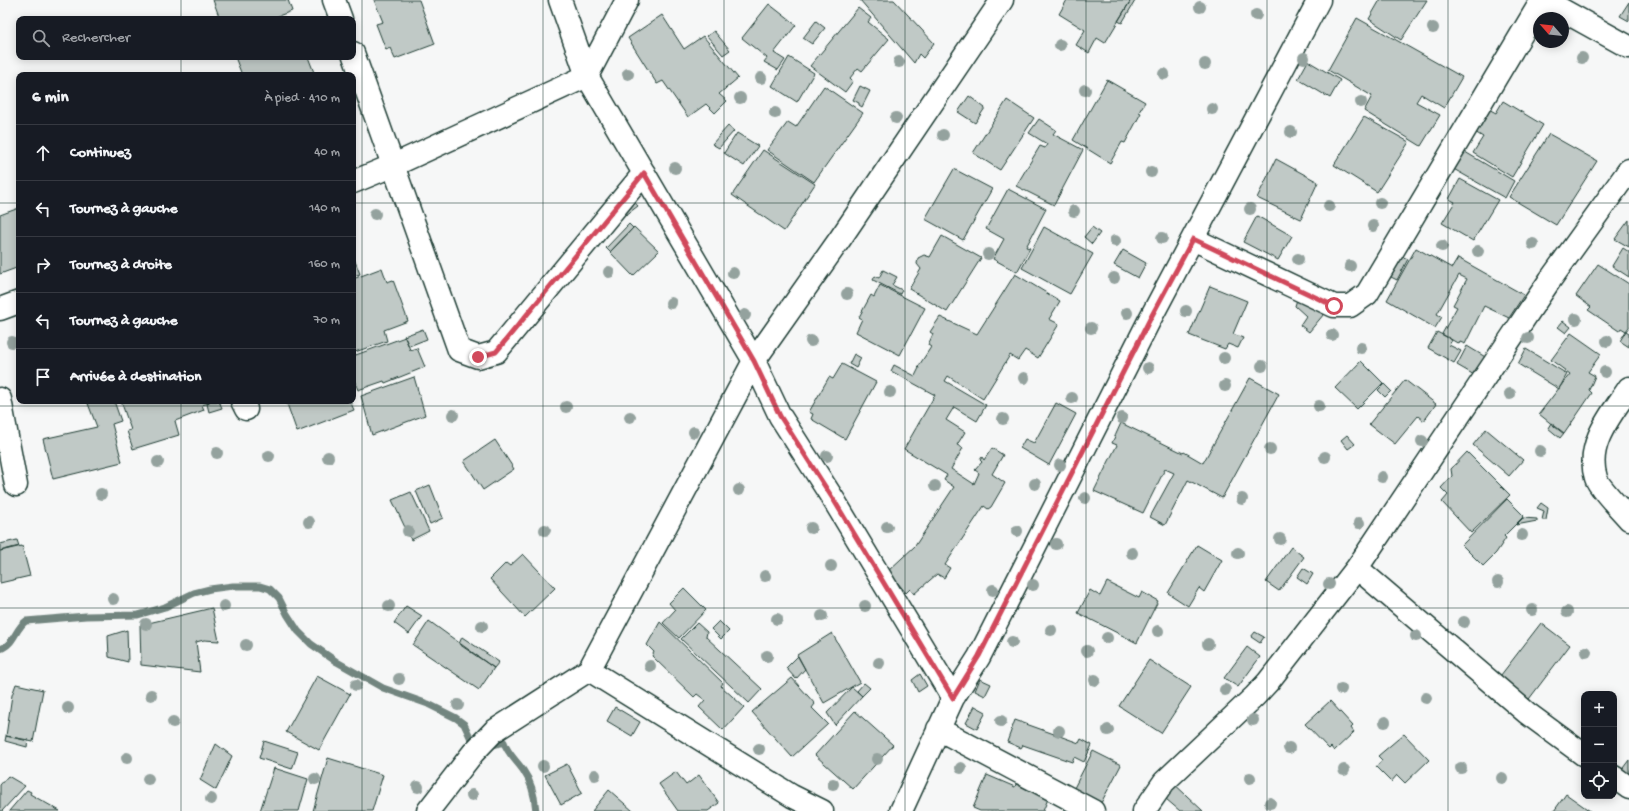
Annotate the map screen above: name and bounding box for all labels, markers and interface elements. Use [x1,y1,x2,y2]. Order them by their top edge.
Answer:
north arrow [1533,12,1569,48]
search box [16,16,356,60]
icon: search [30,27,52,49]
text: Rechercher [62,29,130,47]
text: 6 min [32,88,68,108]
text: À pied · 410 m [264,91,340,106]
icon: ahead [32,142,54,164]
text: Continuez [70,144,131,162]
text: 40 m [314,145,340,160]
icon: left [32,198,54,220]
text: Tournez à gauche [70,200,178,218]
text: 140 m [309,201,340,216]
icon: right [32,254,54,276]
text: Tournez à droite [70,256,172,274]
text: 160 m [308,257,340,272]
route start [1325,297,1343,315]
icon: left [32,310,54,332]
text: Tournez à gauche [70,312,178,330]
text: 70 m [314,313,340,328]
route end [469,348,487,366]
icon: arrive [32,366,54,388]
text: Arrivée à destination [70,368,201,386]
map controls [1581,691,1617,799]
button: + [1581,691,1617,727]
button: − [1581,727,1617,763]
button: locate [1581,763,1617,799]

